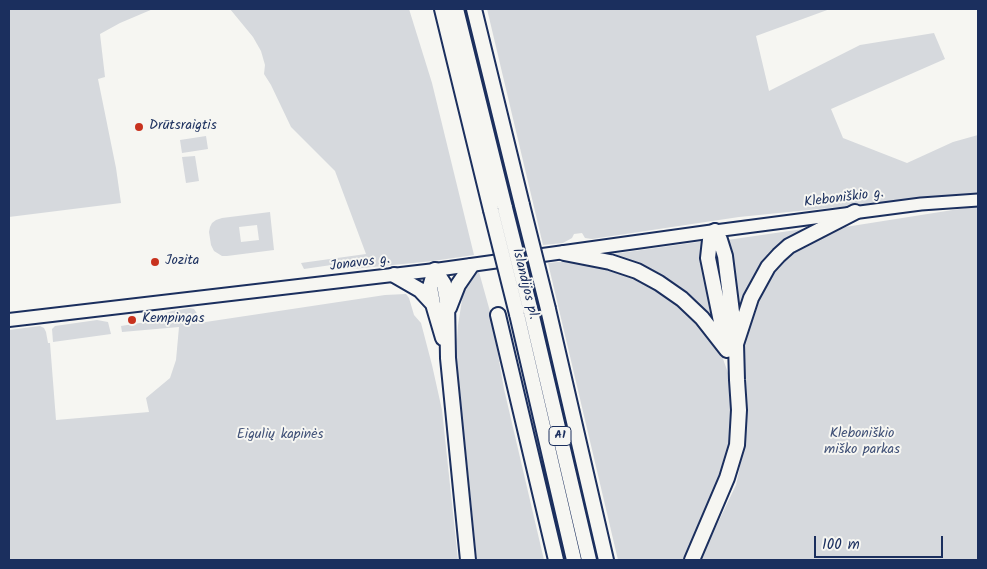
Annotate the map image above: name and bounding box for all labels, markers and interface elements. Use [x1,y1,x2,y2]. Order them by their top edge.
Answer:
place label: Drūtsraigtis [149,119,217,135]
marker: Drūtsraigtis [133,121,145,133]
street label: Kleboniškio g. [803,186,885,212]
street label: Islandijos pl. [507,247,541,321]
street label: Jonavos g. [329,252,391,276]
place label: Jozita [165,254,199,270]
marker: Jozita [149,256,161,268]
place label: Kempingas [142,312,204,328]
marker: Kempingas [126,314,138,326]
road number: A1 [549,426,571,446]
park label: Kleboniškio miško parkas [824,427,900,460]
park label: Eigulių kapinės [237,428,323,444]
scale bar [817,526,946,558]
text: 100 m [822,533,860,557]

